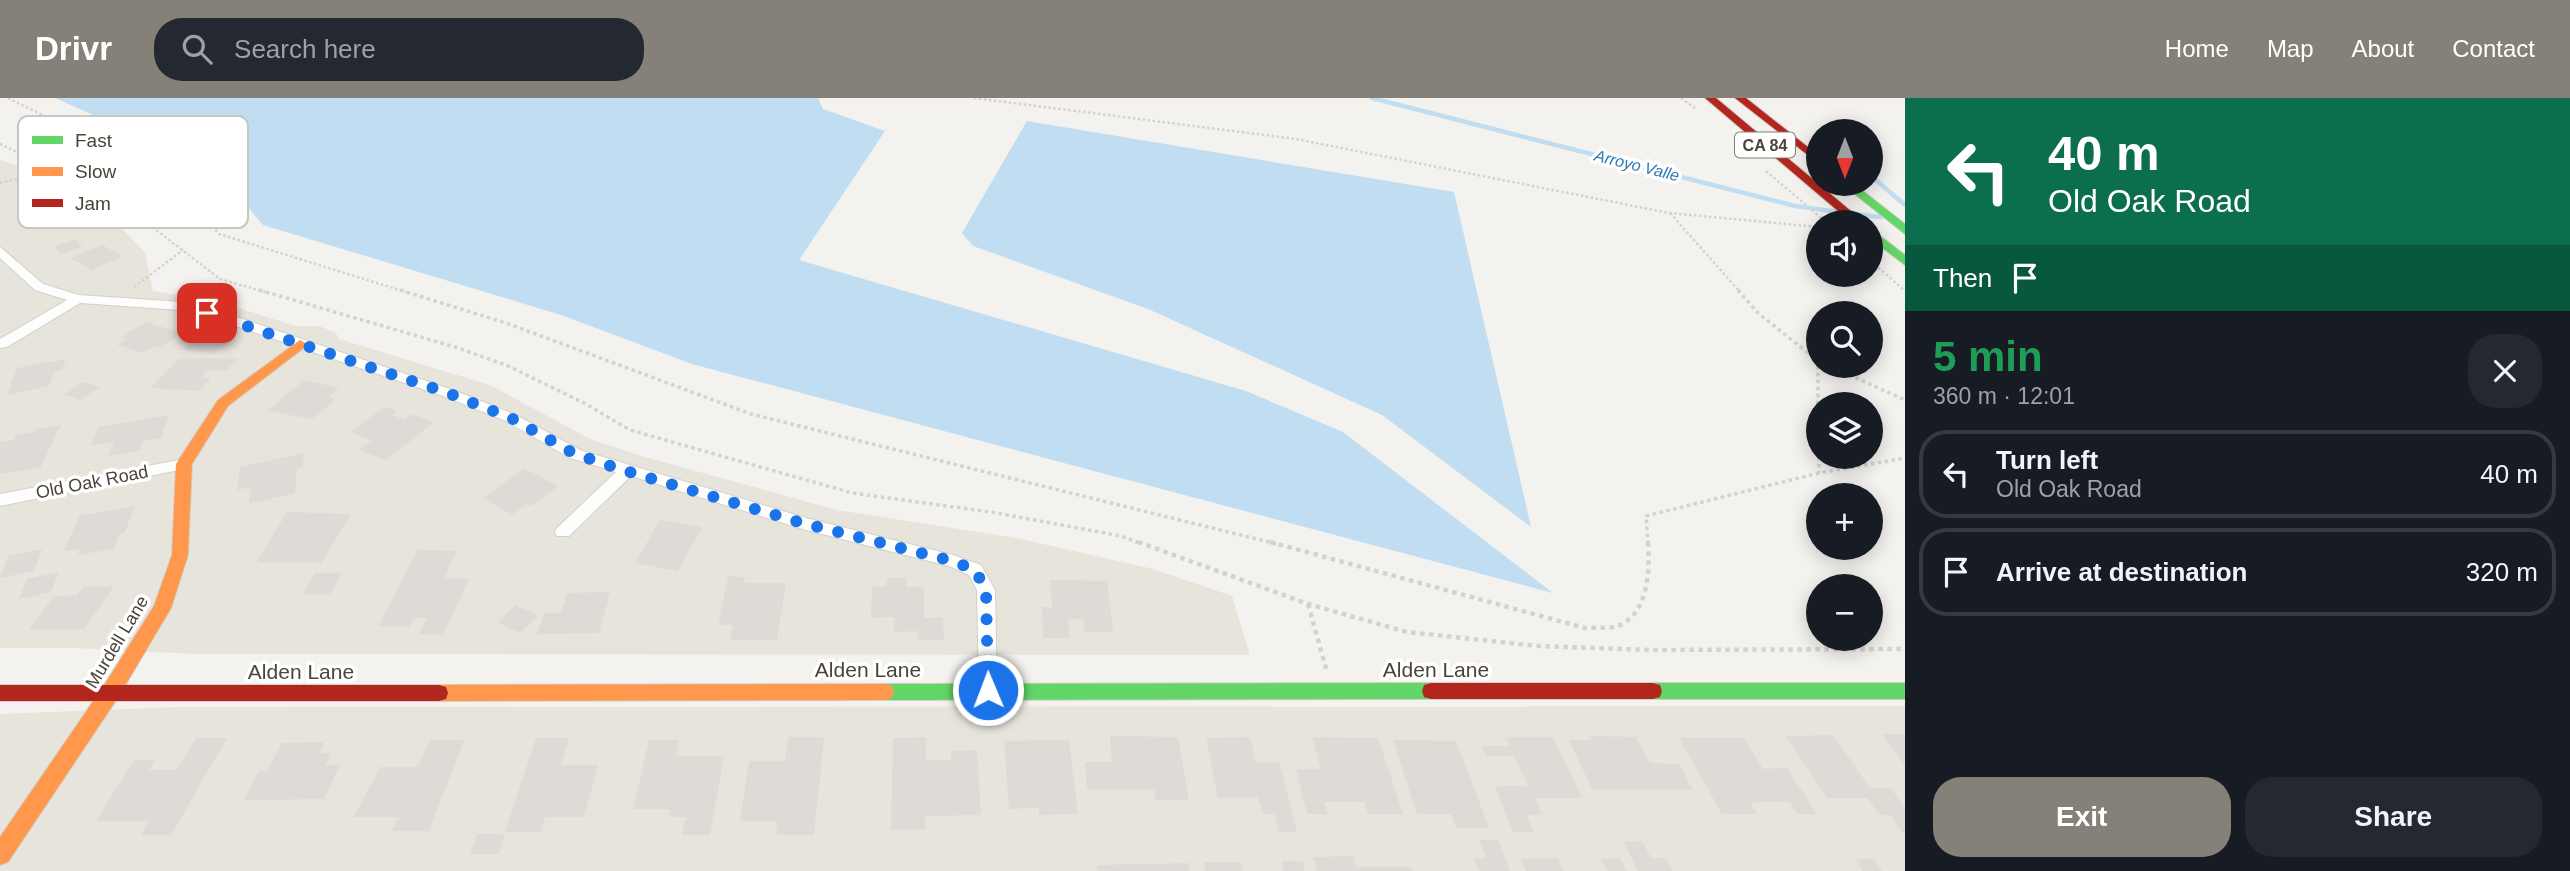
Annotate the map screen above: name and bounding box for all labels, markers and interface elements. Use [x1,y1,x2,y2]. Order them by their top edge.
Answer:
search box [154,18,644,81]
text: Drivr [35,30,112,67]
icon: search [178,30,216,68]
text: Search here [234,34,376,64]
text: Home [2165,35,2229,62]
text: Map [2267,35,2314,62]
text: About [2352,35,2414,62]
text: Contact [2452,35,2535,62]
legend [18,116,248,228]
north arrow [1806,119,1883,196]
map controls [1806,119,1883,651]
icon: left [1933,126,2024,217]
text: 40 m [2048,126,2160,180]
text: Fast [75,130,113,151]
road number: CA 84 [1735,132,1795,158]
water label: Arroyo Valle [1592,147,1681,184]
text: Slow [75,161,116,182]
text: Old Oak Road [2048,183,2251,219]
text: Jam [75,193,111,214]
button: sound [1806,210,1883,287]
icon: arrive [2006,259,2044,297]
text: Then [1933,263,1992,293]
pin [177,283,237,343]
icon: arrive [188,294,226,332]
button: search [1806,301,1883,378]
text: 5 min [1933,333,2043,380]
button: close [2468,334,2542,408]
text: 360 m · 12:01 [1933,383,2075,409]
button: layers [1806,392,1883,469]
text: Turn left [1996,445,2098,475]
icon: left [1937,455,1975,493]
text: 40 m [2480,459,2538,489]
street label: Old Oak Road [34,461,150,503]
text: Old Oak Road [1996,476,2142,502]
button: + [1806,483,1883,560]
icon: arrive [1937,553,1975,591]
text: Arrive at destination [1996,557,2247,587]
text: 320 m [2466,557,2538,587]
button: − [1806,574,1883,651]
street label: Murdell Lane [82,592,152,692]
position arrow [951,653,1025,727]
street label: Alden Lane [815,658,921,681]
street label: Alden Lane [1383,658,1489,681]
street label: Alden Lane [248,660,354,683]
button: Exit [1933,777,2231,857]
button: Share [2245,777,2542,857]

